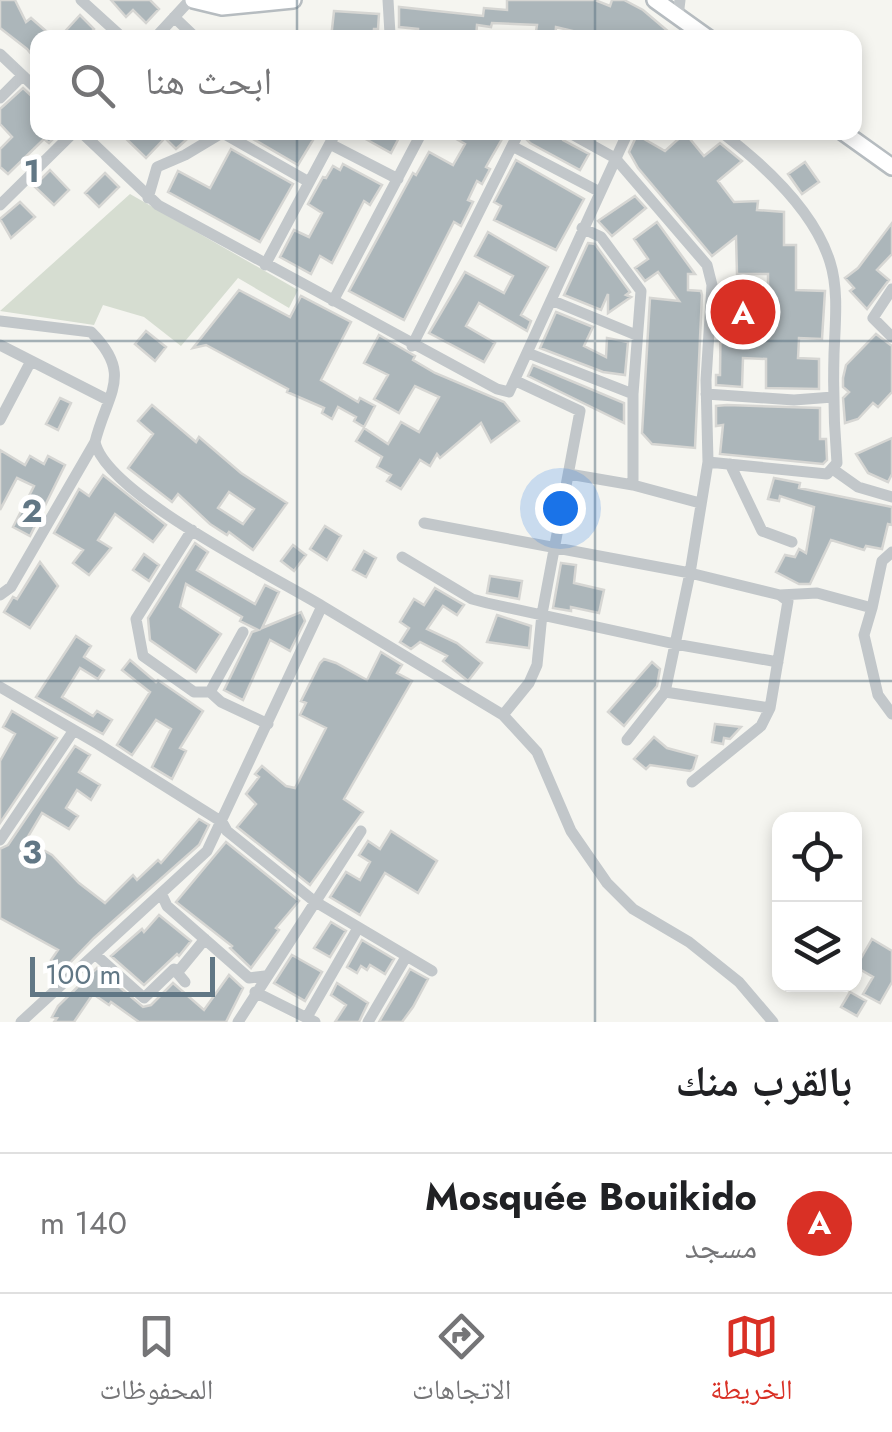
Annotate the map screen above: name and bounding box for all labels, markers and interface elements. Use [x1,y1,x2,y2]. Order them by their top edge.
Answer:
search box [30,30,862,140]
text: ابحث هنا [145,53,272,108]
icon: search [65,58,120,113]
text: 1 [24,148,40,194]
pin: A [710,274,776,350]
your location [535,483,586,534]
text: 2 [22,488,43,534]
map controls [772,812,862,992]
button: locate [772,812,862,902]
text: 3 [22,829,42,875]
button: layers [772,902,862,992]
scale bar [30,952,215,996]
text: 100 m [45,954,121,995]
text: بالقرب منك [675,1051,852,1112]
text: Mosquée Bouikido [425,1169,757,1224]
text: 140 m [40,1200,127,1246]
text: A [808,1200,831,1246]
text: مسجد [685,1224,757,1270]
tab: المحفوظات [99,1309,213,1417]
tab: الاتجاهات [412,1309,511,1417]
tab: الخريطة [710,1309,793,1417]

